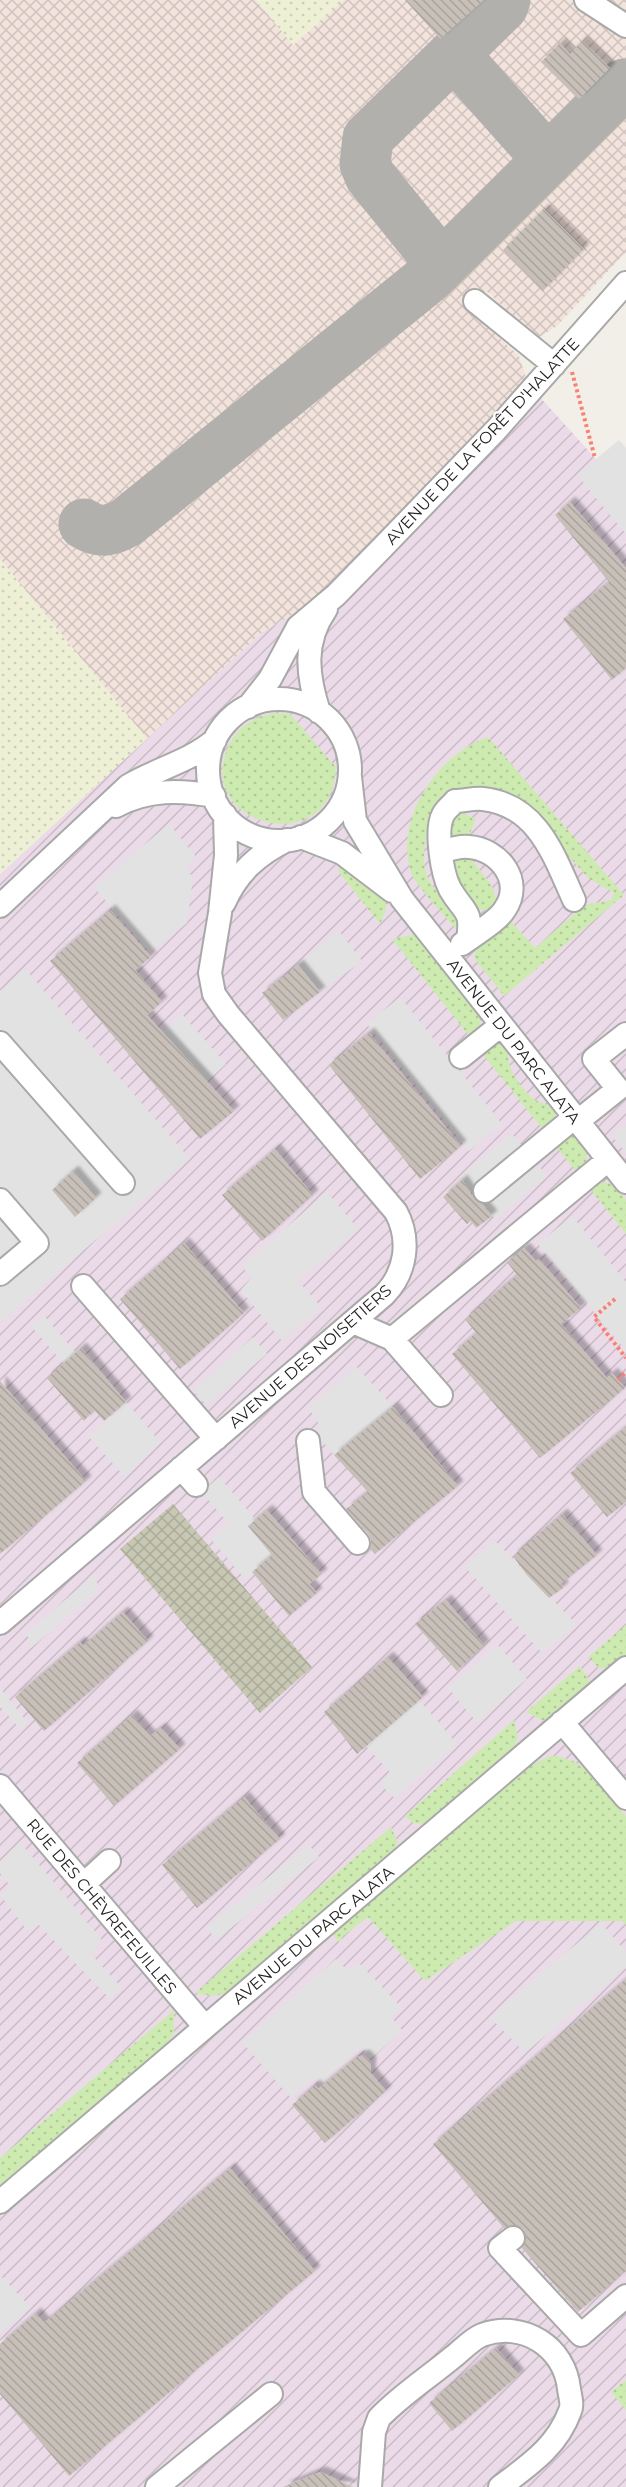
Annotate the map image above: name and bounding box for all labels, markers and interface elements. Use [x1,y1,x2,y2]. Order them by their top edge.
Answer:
street label: AVENUE DE LA FORÊT D'HALATTE [381,334,583,549]
street label: AVENUE DU PARC ALATA [443,955,584,1128]
street label: AVENUE DES NOISETIERS [225,1281,396,1432]
street label: RUE DES CHÈVREFEUILLES [23,1815,181,1998]
street label: AVENUE DU PARC ALATA [229,1862,398,2008]

